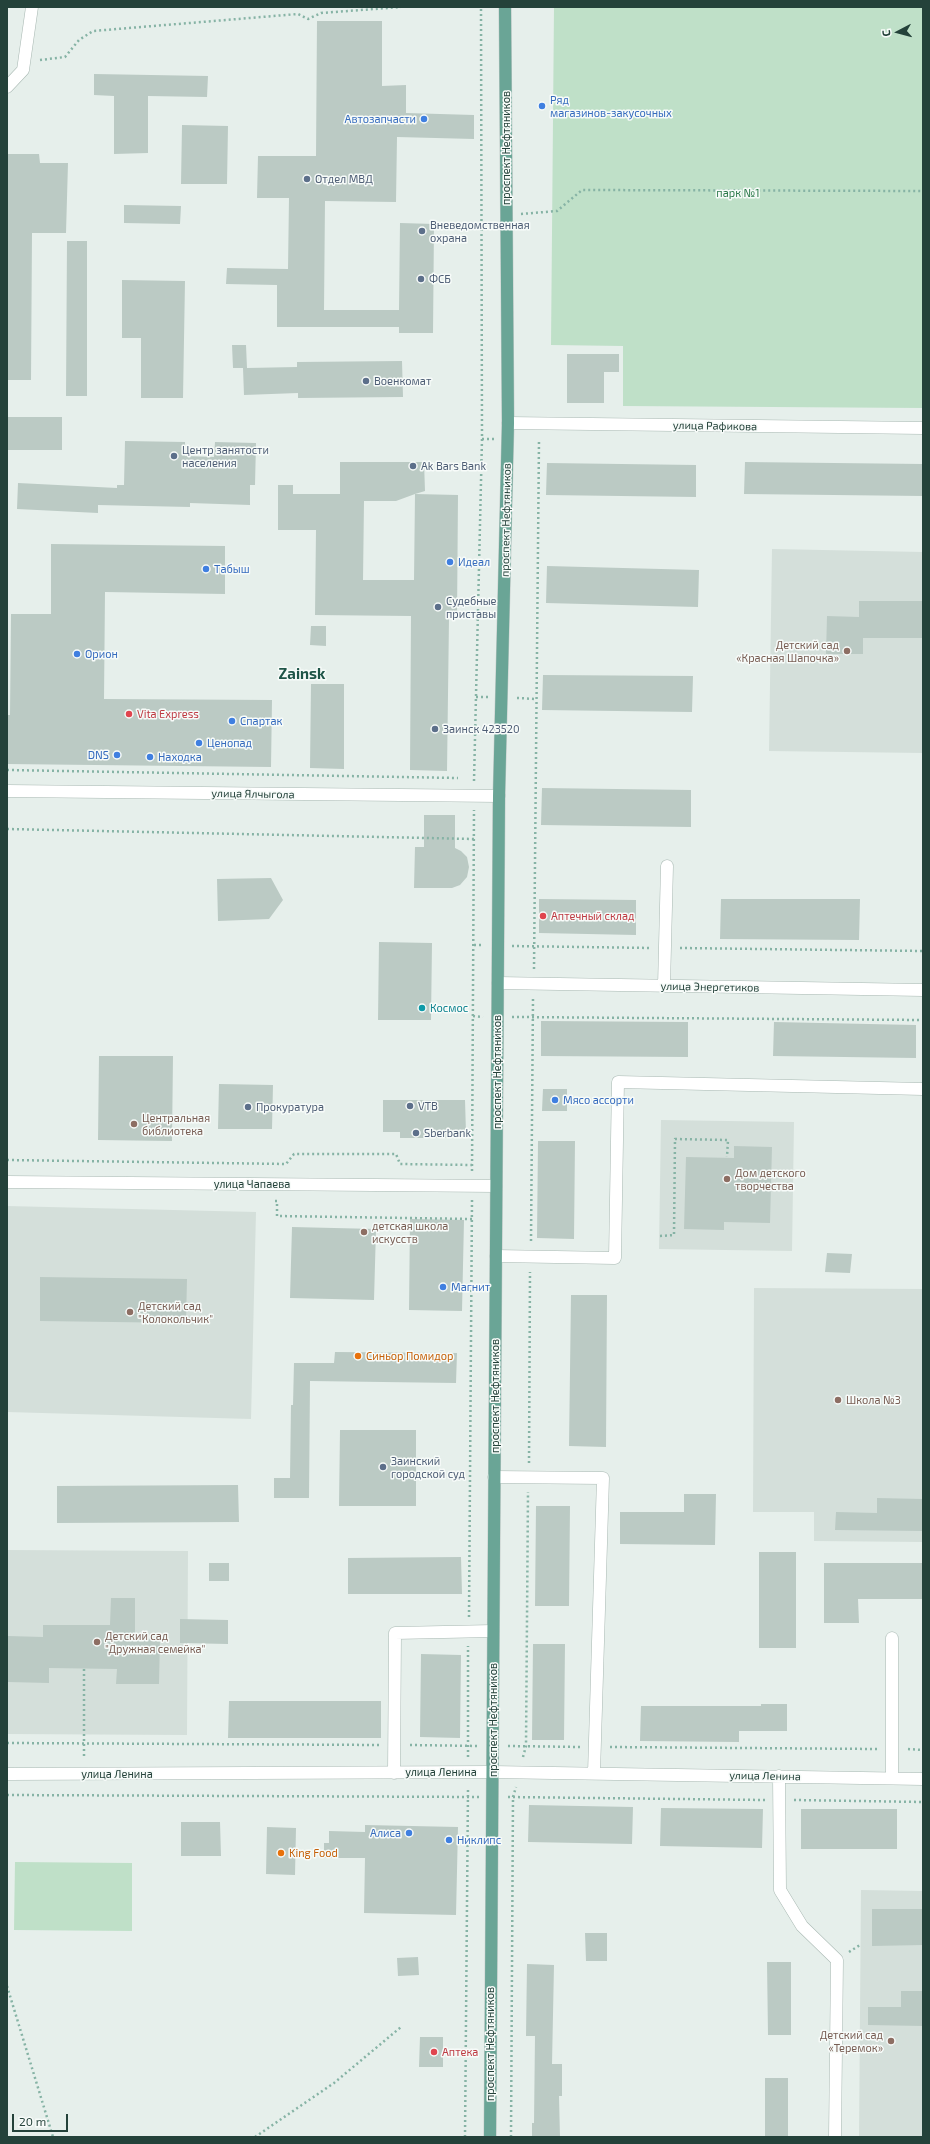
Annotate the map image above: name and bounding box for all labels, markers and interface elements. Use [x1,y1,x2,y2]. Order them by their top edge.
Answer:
north arrow [878,12,918,52]
text: С [879,29,892,37]
street label: проспект Нефтяников [499,91,513,205]
place label: Ряд магазинов-закусочных [550,93,672,119]
marker: Ряд магазинов-закусочных [537,101,547,111]
place label: Автозапчасти [345,112,416,126]
marker: Автозапчасти [419,114,429,124]
place label: Отдел МВД [315,172,373,186]
marker: Отдел МВД [302,174,312,184]
park label: парк №1 [716,186,760,200]
place label: Вневедомственная охрана [430,218,530,244]
marker: Вневедомственная охрана [417,226,427,236]
place label: ФСБ [429,272,451,286]
marker: ФСБ [416,274,426,284]
place label: Военкомат [374,374,431,388]
marker: Военкомат [361,376,371,386]
street label: улица Рафикова [673,419,757,433]
place label: Центр занятости населения [182,443,269,469]
marker: Центр занятости населения [169,451,179,461]
place label: Ak Bars Bank [421,459,486,473]
marker: Ak Bars Bank [408,461,418,471]
street label: проспект Нефтяников [498,463,514,577]
place label: Идеал [458,555,490,569]
marker: Идеал [445,557,455,567]
place label: Табыш [214,562,250,576]
marker: Табыш [201,564,211,574]
place label: Судебные приставы [446,594,497,620]
marker: Судебные приставы [433,602,443,612]
place label: Детский сад «Красная Шапочка» [736,638,839,664]
marker: Детский сад «Красная Шапочка» [842,646,852,656]
place label: Орион [85,647,118,661]
marker: Орион [72,649,82,659]
district label: Zainsk [279,665,325,683]
place label: Vita Express [137,707,199,721]
marker: Vita Express [124,709,134,719]
place label: Спартак [240,714,282,728]
marker: Спартак [227,716,237,726]
place label: Заинск 423520 [443,722,520,736]
marker: Заинск 423520 [430,724,440,734]
place label: Ценопад [207,736,252,750]
marker: Ценопад [194,738,204,748]
place label: DNS [88,748,109,762]
marker: DNS [112,750,122,760]
place label: Находка [158,750,202,764]
marker: Находка [145,752,155,762]
street label: улица Ялчыгола [211,787,295,801]
place label: Аптечный склад [551,909,635,923]
marker: Аптечный склад [538,911,548,921]
street label: улица Энергетиков [660,980,760,994]
place label: Космос [430,1001,468,1015]
marker: Космос [417,1003,427,1013]
street label: проспект Нефтяников [490,1015,504,1129]
place label: Мясо ассорти [563,1093,634,1107]
marker: Мясо ассорти [550,1095,560,1105]
place label: VTB [418,1099,438,1113]
place label: Прокуратура [256,1100,324,1114]
marker: VTB [405,1101,415,1111]
marker: Прокуратура [243,1102,253,1112]
place label: Центральная библиотека [142,1111,210,1137]
marker: Центральная библиотека [129,1119,139,1129]
place label: Sberbank [424,1126,471,1140]
marker: Sberbank [411,1128,421,1138]
place label: Дом детского творчества [735,1166,806,1192]
marker: Дом детского творчества [722,1174,732,1184]
street label: улица Чапаева [214,1177,290,1191]
place label: детская школа искусств [372,1219,448,1245]
marker: детская школа искусств [359,1227,369,1237]
place label: Магнит [451,1280,490,1294]
marker: Магнит [438,1282,448,1292]
place label: Детский сад "Колокольчик" [138,1299,213,1325]
marker: Детский сад "Колокольчик" [125,1307,135,1317]
street label: проспект Нефтяников [488,1339,502,1453]
place label: Синьор Помидор [366,1349,453,1363]
marker: Синьор Помидор [353,1351,363,1361]
place label: Школа №3 [846,1393,901,1407]
marker: Школа №3 [833,1395,843,1405]
place label: Заинский городской суд [391,1454,465,1480]
marker: Заинский городской суд [378,1462,388,1472]
place label: Детский сад "Дружная семейка" [105,1629,205,1655]
marker: Детский сад "Дружная семейка" [92,1637,102,1647]
street label: проспект Нефтяников [486,1663,500,1777]
street label: улица Ленина [405,1765,477,1779]
street label: улица Ленина [81,1767,153,1781]
street label: улица Ленина [729,1769,801,1783]
place label: Алиса [370,1826,401,1840]
marker: Алиса [404,1828,414,1838]
place label: Никлипс [457,1833,501,1847]
marker: Никлипс [444,1835,454,1845]
place label: King Food [289,1846,338,1860]
marker: King Food [276,1848,286,1858]
street label: проспект Нефтяников [483,1987,497,2101]
place label: Детский сад «Теремок» [820,2028,883,2054]
marker: Детский сад «Теремок» [886,2036,896,2046]
place label: Аптека [442,2045,478,2059]
marker: Аптека [429,2047,439,2057]
scale bar [14,2106,70,2132]
text: 20 m [19,2114,46,2128]

